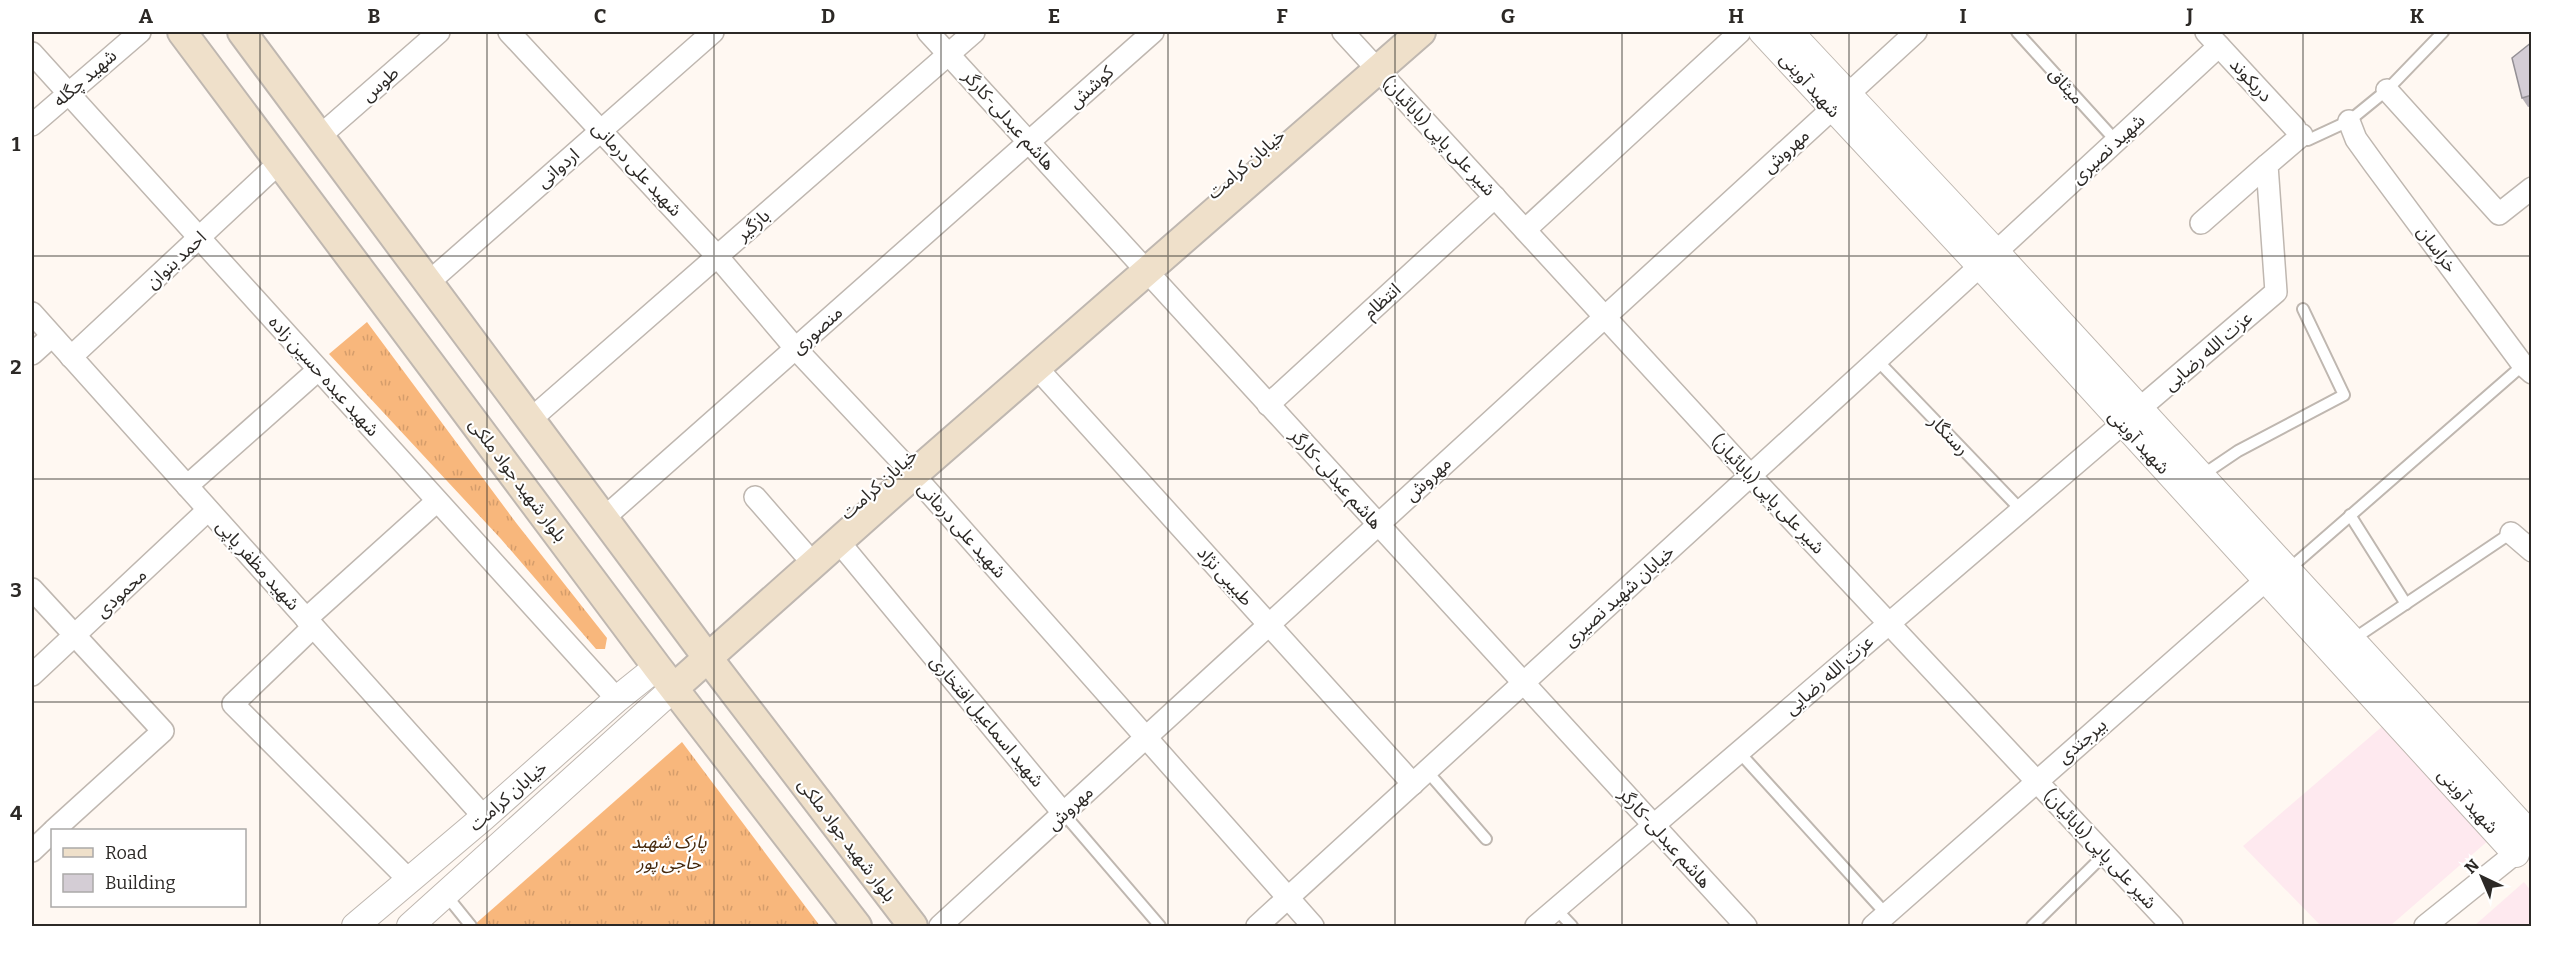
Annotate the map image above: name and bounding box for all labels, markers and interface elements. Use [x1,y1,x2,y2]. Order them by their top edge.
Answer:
text: A [139,4,154,28]
text: B [368,4,381,28]
text: C [594,4,606,28]
text: D [821,4,835,28]
text: E [1048,4,1060,28]
text: F [1276,4,1288,28]
text: G [1501,4,1515,28]
text: H [1728,4,1744,28]
text: I [1959,4,1967,28]
text: J [2186,4,2194,28]
text: K [2410,4,2425,28]
street label: شهید چگله [49,44,121,112]
street label: شهید آوینی [1775,48,1845,122]
street label: دریکوند [2225,53,2277,107]
street label: کوشش [1064,61,1118,113]
street label: طوس [357,62,403,106]
street label: میثاق [2044,63,2088,109]
street label: هاشم عبدلی-کارگر [956,65,1060,176]
street label: شیر علی پاپی (بابائیان) [1378,71,1500,201]
street label: شهید نصیری [2067,109,2149,189]
street label: شهید علی درمانی [587,117,687,221]
street label: خیابان کرامت [1203,124,1289,204]
street label: مهروش [1758,124,1814,178]
text: 1 [12,132,21,156]
street label: اردوانی [532,144,584,192]
street label: بازگیر [731,204,774,246]
street label: خراسان [2412,221,2462,277]
street label: احمد بنوان [141,227,211,293]
street label: انتظام [1359,279,1407,326]
street label: منصوری [787,301,847,359]
street label: عزت الله رضایی [2159,306,2257,396]
street label: شهید عبده حسین زاده [264,311,384,441]
text: 2 [10,355,22,379]
street label: شهید آوینی [2104,405,2174,479]
street label: رستگار [1924,409,1974,460]
street label: بلوار شهید جواد ملکی [464,414,572,546]
street label: هاشم عبدلی-کارگر [1283,424,1387,535]
street label: شیر علی پاپی (بابائیان) [1707,429,1829,559]
street label: خیابان کرامت [836,444,922,524]
street label: مهروش [1400,452,1456,506]
street label: شهید علی درمانی [913,477,1011,583]
street label: شهید مظفر پاپی [211,515,304,615]
street label: خیابان شهید نصیری [1559,541,1679,651]
street label: طبیبی نژاد [1193,542,1257,610]
street label: محمودی [91,564,151,622]
text: 3 [10,578,22,602]
street label: عزت الله رضایی [1780,630,1878,720]
street label: شهید اسماعیل افتخاری [925,650,1049,792]
street label: بیرجندی [2053,714,2111,768]
street label: خیابان کرامت [465,756,551,836]
street label: شهید آوینی [2433,764,2503,838]
street label: بلوار شهید جواد ملکی [793,774,901,906]
street label: مهروش [1042,781,1098,835]
street label: هاشم عبدلی-کارگر [1612,783,1716,894]
street label: شیر علی پاپی (بابائیان) [2039,784,2161,914]
text: 4 [10,801,22,825]
legend [51,829,246,907]
park label: پارک شهید حاجی پور [631,831,707,875]
text: Road [105,842,148,864]
north arrow [2452,847,2512,907]
text: N [2461,855,2483,878]
text: Building [105,872,176,894]

